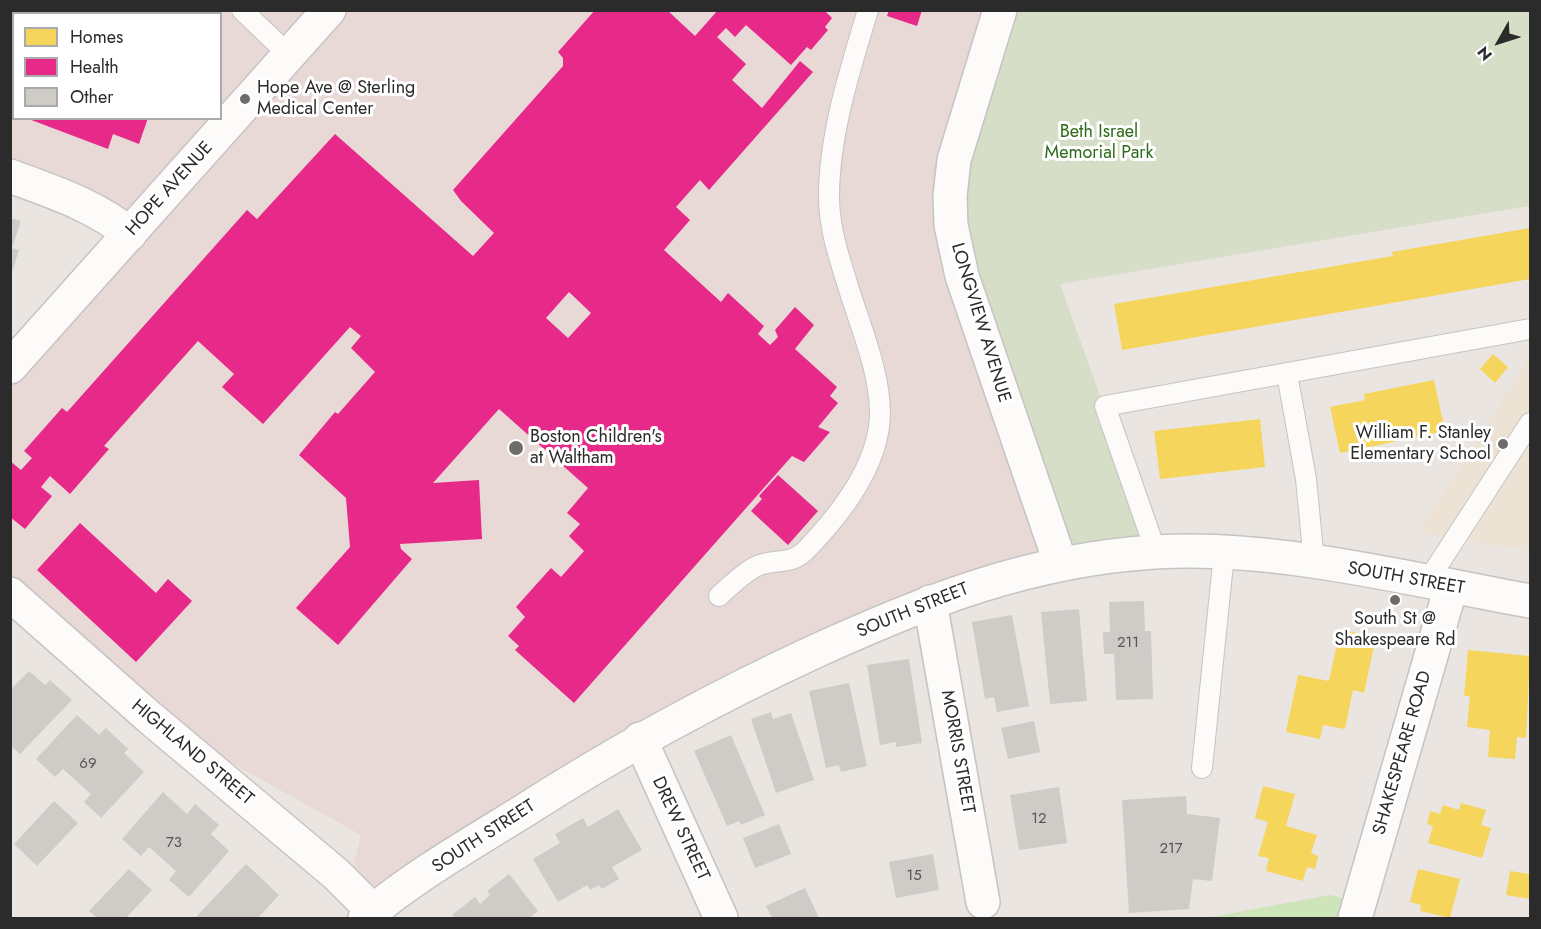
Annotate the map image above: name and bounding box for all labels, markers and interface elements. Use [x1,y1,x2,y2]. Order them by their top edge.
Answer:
legend [12,12,222,120]
north arrow [1469,12,1529,72]
text: Homes [70,24,123,50]
text: N [1472,41,1498,66]
text: Health [70,54,119,80]
place label: Hope Ave @ Sterling Medical Center [257,78,415,121]
text: Other [70,84,113,110]
marker: Hope Ave @ Sterling Medical Center [238,92,252,106]
park label: Beth Israel Memorial Park [1045,122,1153,164]
street label: HOPE AVENUE [122,137,218,241]
street label: LONGVIEW AVENUE [945,241,1015,405]
place label: William F. Stanley Elementary School [1350,423,1491,466]
place label: Boston Children's at Waltham [530,427,662,470]
marker: William F. Stanley Elementary School [1496,437,1510,451]
marker: Boston Children's at Waltham [507,439,525,457]
street label: SOUTH STREET [1346,558,1466,600]
street label: SOUTH STREET [854,579,972,643]
marker: South St @ Shakespeare Rd [1388,593,1402,607]
place label: South St @ Shakespeare Rd [1334,609,1456,652]
house number: 211 [1117,634,1139,652]
street label: SHAKESPEARE ROAD [1369,669,1437,837]
street label: MORRIS STREET [936,689,978,815]
street label: HIGHLAND STREET [127,696,257,810]
house number: 69 [79,755,97,773]
street label: DREW STREET [647,774,713,884]
street label: SOUTH STREET [428,796,540,878]
house number: 12 [1031,810,1047,828]
house number: 73 [166,834,182,852]
house number: 217 [1159,840,1183,858]
house number: 15 [906,867,922,885]

